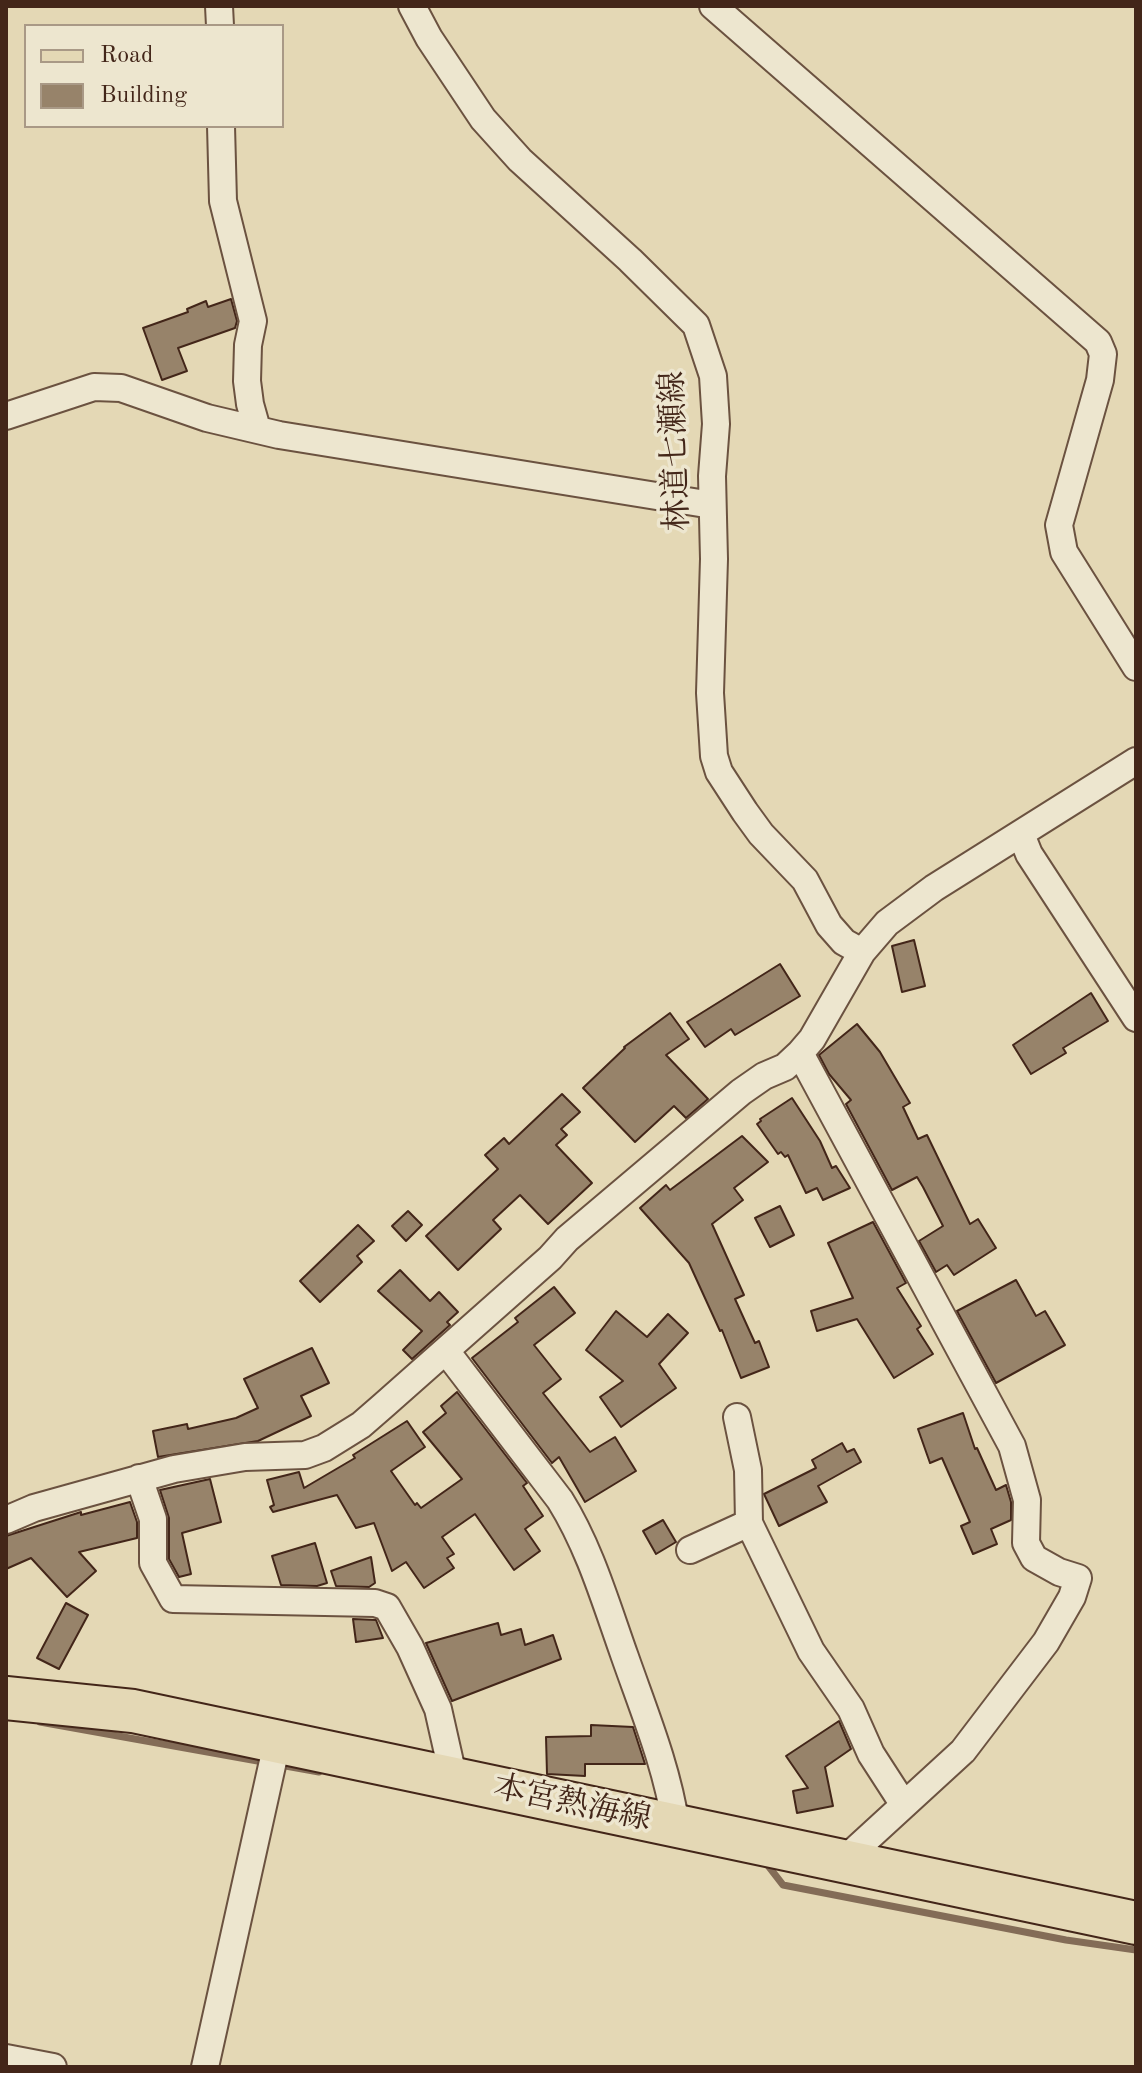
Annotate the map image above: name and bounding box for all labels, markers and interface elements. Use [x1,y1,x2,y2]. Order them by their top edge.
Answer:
legend [24,24,284,128]
text: Road [100,44,153,68]
text: Building [100,84,187,108]
street label: 林道七瀬線 [654,370,698,532]
street label: 本宮熱海線 [490,1769,654,1839]

